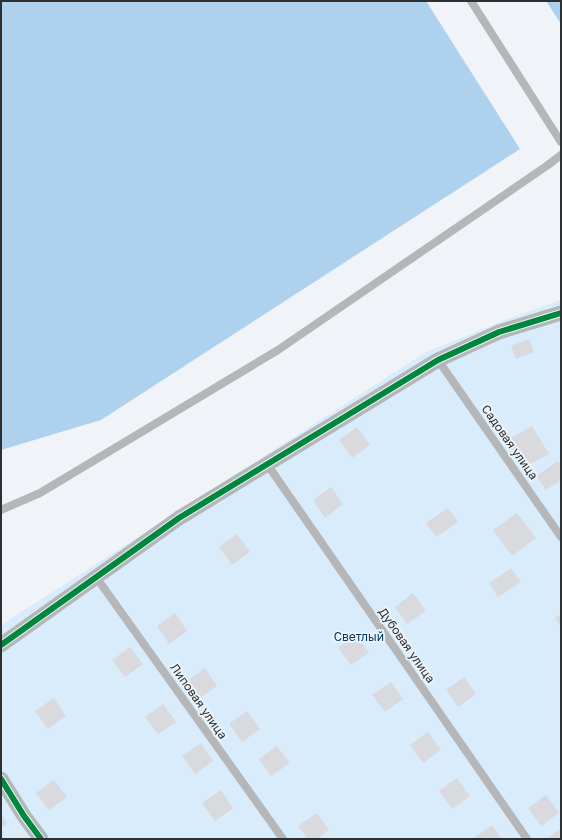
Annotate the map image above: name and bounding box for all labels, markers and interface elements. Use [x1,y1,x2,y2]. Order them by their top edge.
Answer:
street label: Садовая улица [479,402,541,482]
street label: Дубовая улица [376,605,438,685]
park label: Светлый [334,629,384,644]
street label: Липовая улица [167,660,231,742]

